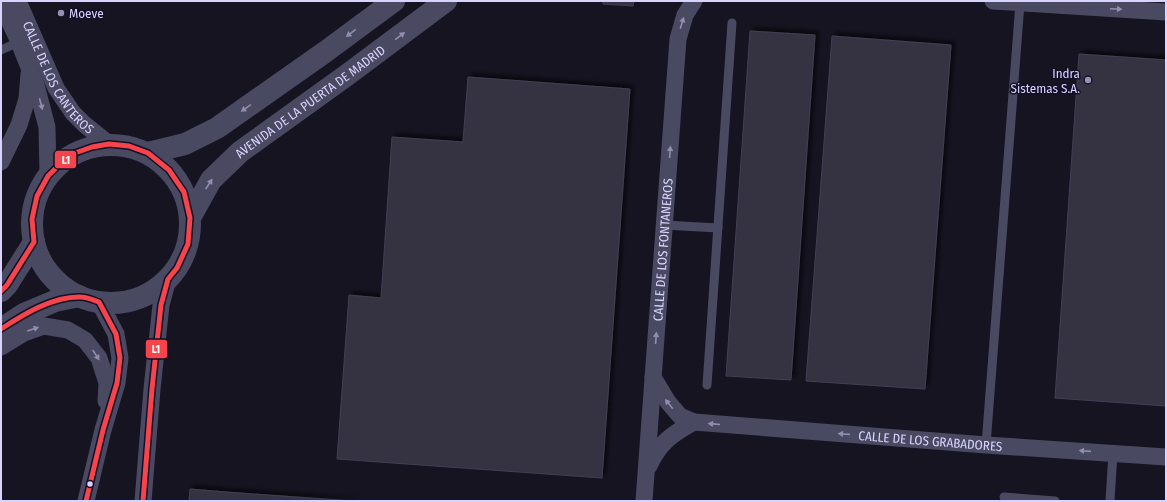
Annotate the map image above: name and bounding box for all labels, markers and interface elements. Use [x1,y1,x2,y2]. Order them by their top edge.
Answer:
place label: Moeve [69,6,104,21]
one-way arrow [1110,6,1123,12]
marker: Moeve [56,8,66,18]
one-way arrow [679,17,685,29]
street label: CALLE DE LOS CANTEROS [20,19,97,137]
one-way arrow [346,28,357,37]
one-way arrow [394,32,405,40]
street label: AVENIDA DE LA PUERTA DE MADRID [232,42,388,161]
place label: Indra Sistemas S.A. [1010,66,1080,96]
marker: Indra Sistemas S.A. [1083,75,1093,85]
one-way arrow [38,99,44,111]
one-way arrow [240,104,251,112]
one-way arrow [666,146,673,158]
line badge: L1 [54,150,77,169]
text: L1 [62,154,70,167]
one-way arrow [206,178,213,190]
street label: CALLE DE LOS FONTANEROS [650,178,675,322]
one-way arrow [27,326,39,332]
one-way arrow [652,332,659,344]
line badge: L1 [145,339,168,359]
text: L1 [152,343,160,356]
one-way arrow [92,350,100,360]
one-way arrow [665,398,674,409]
one-way arrow [708,420,720,427]
street label: CALLE DE LOS GRABADORES [858,427,1003,454]
one-way arrow [838,430,850,437]
one-way arrow [1079,448,1091,455]
unlabelled marker [85,479,95,489]

